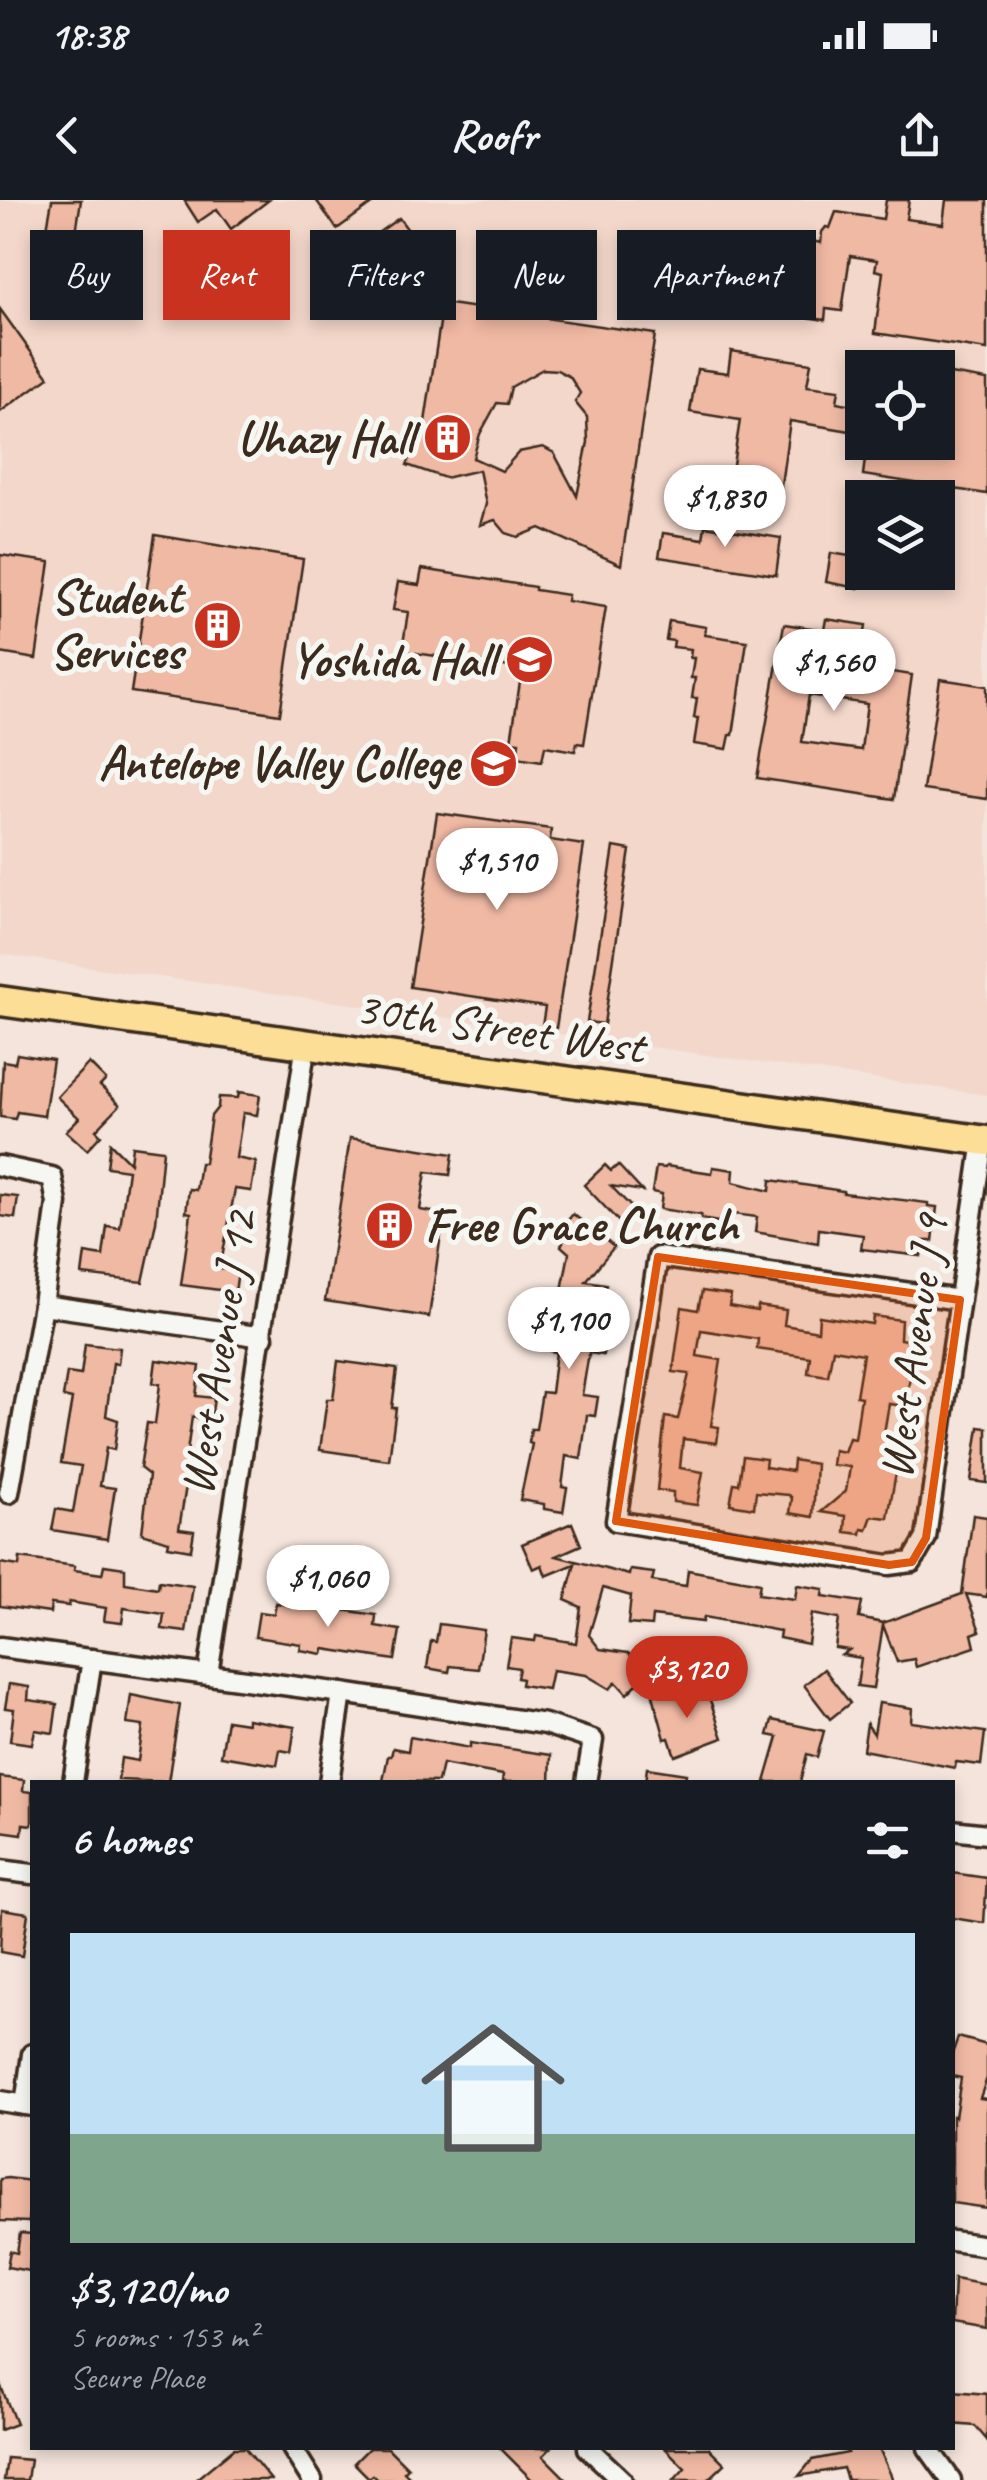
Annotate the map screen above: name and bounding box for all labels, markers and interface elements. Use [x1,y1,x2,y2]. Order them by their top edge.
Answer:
text: 18:38 [50,12,126,59]
text: Roofr [450,107,537,164]
icon: back [40,108,95,163]
icon: share [892,108,947,163]
chip: Buy [30,230,143,320]
chip: Rent [163,230,290,320]
chip: Filters [310,230,456,320]
chip: New [476,230,597,320]
chip: Apartment [617,230,816,320]
map controls [845,350,955,590]
button: locate [845,350,955,460]
place label: Uhazy Hall [237,408,421,468]
building icon: Uhazy Hall [422,412,474,464]
pin: $1,830 [644,465,806,550]
text: $1,830 [686,477,764,518]
button: layers [845,480,955,590]
place label: Student Services [49,567,187,682]
building icon: Student Services [191,599,243,651]
pin: $1,560 [753,629,915,714]
place label: Yoshida Hall [291,630,503,690]
school or university icon: Yoshida Hall [504,634,556,686]
text: $1,560 [795,641,873,682]
place label: Antelope Valley College [99,733,463,793]
school or university icon: Antelope Valley College [468,737,520,789]
pin: $1,510 [416,828,578,913]
text: $1,510 [458,840,536,881]
street label: 30th Street West [352,977,652,1077]
place label: Free Grace Church [425,1195,740,1255]
building icon: Free Grace Church [364,1199,416,1251]
street label: West Avenue J 12 [166,1204,271,1499]
street label: West Avenue J 9 [865,1208,962,1482]
pin: $1,100 [488,1287,650,1372]
text: $1,100 [530,1299,608,1340]
pin: $1,060 [247,1545,409,1630]
text: $1,060 [288,1557,368,1598]
pin: $3,120 [606,1636,768,1721]
text: $3,120 [648,1648,726,1689]
icon: filters [860,1813,915,1868]
text: 6 homes [70,1814,189,1867]
icon: home [403,1998,583,2178]
text: $3,120/mo [70,2263,227,2316]
text: 5 rooms · 153 m² [70,2316,257,2357]
text: Secure Place [70,2357,204,2398]

